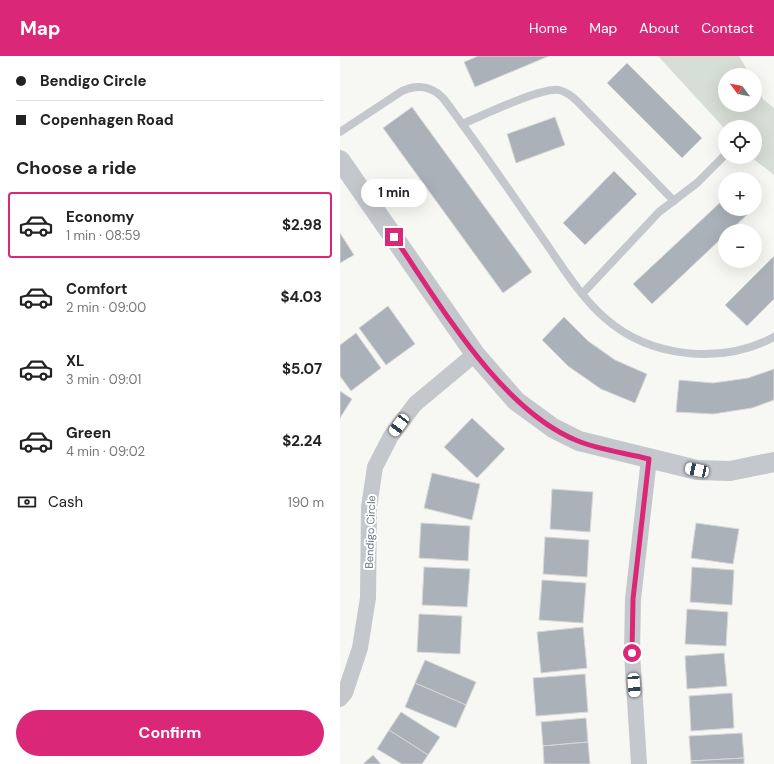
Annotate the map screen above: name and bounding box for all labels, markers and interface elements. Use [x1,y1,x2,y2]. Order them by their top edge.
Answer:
text: Map [20,16,60,41]
text: Home [529,19,567,37]
text: Map [589,19,617,37]
text: About [639,19,679,37]
text: Contact [701,19,754,37]
north arrow [718,68,762,112]
map controls [718,68,762,268]
text: Bendigo Circle [40,71,146,91]
text: Copenhagen Road [40,110,174,130]
button: locate [718,120,762,164]
text: Choose a ride [16,156,137,180]
button: + [718,172,762,216]
callout: 1 min [361,179,427,207]
text: 1 min [378,184,410,201]
icon: car [18,207,54,243]
text: Economy [66,207,134,227]
text: $2.98 [282,215,322,235]
button: − [718,224,762,268]
text: 1 min · 08:59 [66,227,140,244]
route end [385,228,403,246]
icon: car [18,279,54,315]
text: Comfort [66,279,127,299]
text: $4.03 [280,287,322,307]
text: 2 min · 09:00 [66,299,146,316]
icon: car [18,351,54,387]
text: XL [66,351,84,371]
text: $5.07 [282,359,322,379]
text: 3 min · 09:01 [66,371,141,388]
car [387,412,411,438]
icon: car [18,423,54,459]
text: Green [66,423,111,443]
text: $2.24 [282,431,322,451]
text: 4 min · 09:02 [66,443,145,460]
car [684,462,710,478]
icon: cash [16,491,38,513]
text: Cash [48,492,83,512]
text: 190 m [288,494,324,511]
street label: Bendigo Circle [362,495,378,569]
route start [623,644,641,662]
car [627,673,641,697]
button: Confirm [16,710,324,756]

